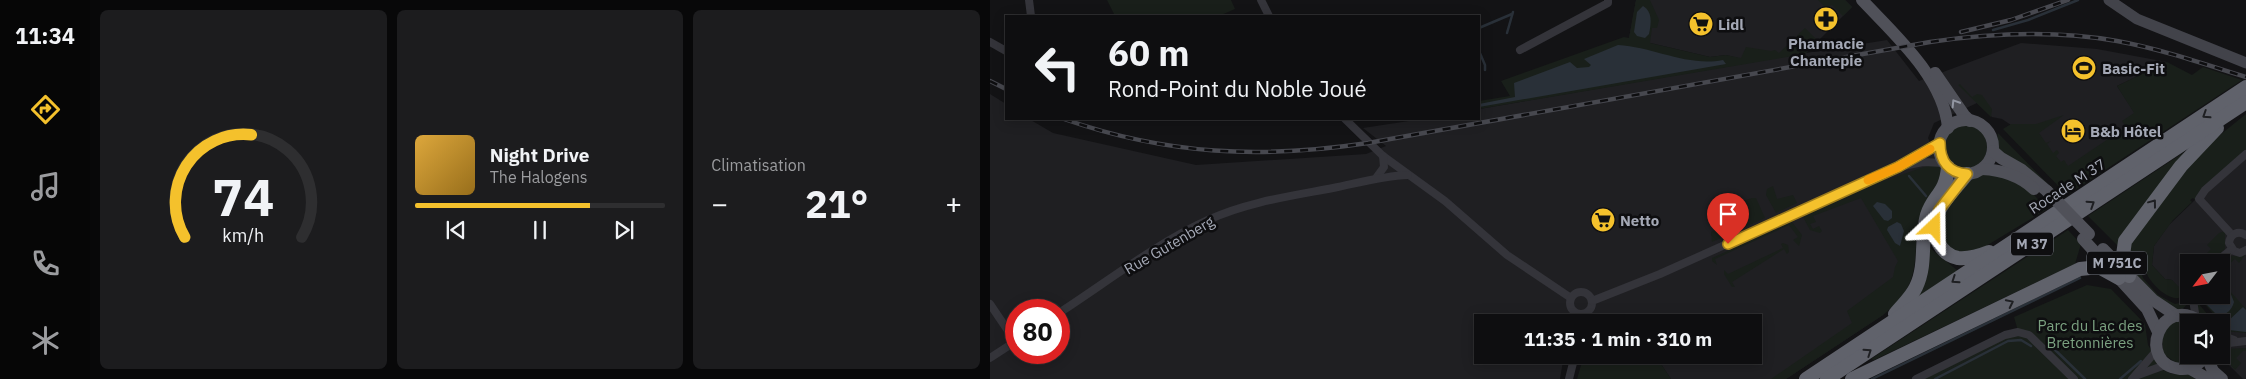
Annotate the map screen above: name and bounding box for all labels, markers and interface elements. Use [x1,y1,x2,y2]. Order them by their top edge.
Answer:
pharmacy icon: Pharmacie Chantepie [1813,6,1839,32]
supermarket icon: Lidl [1688,11,1714,37]
place label: Lidl [1718,15,1744,34]
text: 11:34 [15,21,75,50]
text: 60 m [1108,30,1190,76]
place label: Pharmacie Chantepie [1788,34,1864,70]
icon: left [1025,35,1090,100]
sports icon: Basic-Fit [2071,55,2097,81]
place label: Basic-Fit [2102,59,2165,78]
text: Rond-Point du Noble Joué [1108,74,1367,103]
icon: directions [28,92,63,127]
one-way arrow [1952,99,1962,108]
one-way arrow [2202,109,2211,118]
hotel icon: B&b Hôtel [2060,118,2086,144]
place label: B&b Hôtel [2090,122,2162,141]
text: Night Drive [490,143,590,167]
street label: Rocade M 37 [2025,154,2109,218]
text: Climatisation [711,155,806,175]
text: 74 [212,163,275,230]
text: The Halogens [490,167,588,187]
icon: music [28,169,63,204]
text: 21° [805,179,868,228]
text: − [711,185,728,222]
text: + [945,185,962,222]
pin [1707,193,1749,244]
icon: arrive [1714,200,1742,228]
position arrow [1907,200,1959,252]
one-way arrow [2148,200,2156,209]
one-way arrow [2086,201,2095,211]
supermarket icon: Netto [1590,207,1616,233]
place label: Netto [1620,211,1659,230]
street label: Rue Gutenberg [1121,212,1217,278]
icon: previous [442,216,470,244]
icon: pause [526,216,554,244]
icon: next [610,216,638,244]
text: km/h [222,224,264,247]
road number: M 37 [2011,232,2053,255]
icon: phone [28,246,63,281]
road number: M 751C [2087,252,2147,274]
north arrow [2180,254,2230,304]
map controls [2180,254,2230,364]
one-way arrow [1951,274,1961,283]
speed limit sign: 80 [1005,299,1070,364]
one-way arrow [2005,299,2014,309]
button: sound [2180,314,2230,364]
park label: Parc du Lac des Bretonnières [2037,316,2143,352]
icon: climate [28,323,63,358]
text: 11:35 · 1 min · 310 m [1524,327,1712,351]
one-way arrow [1862,349,1872,358]

